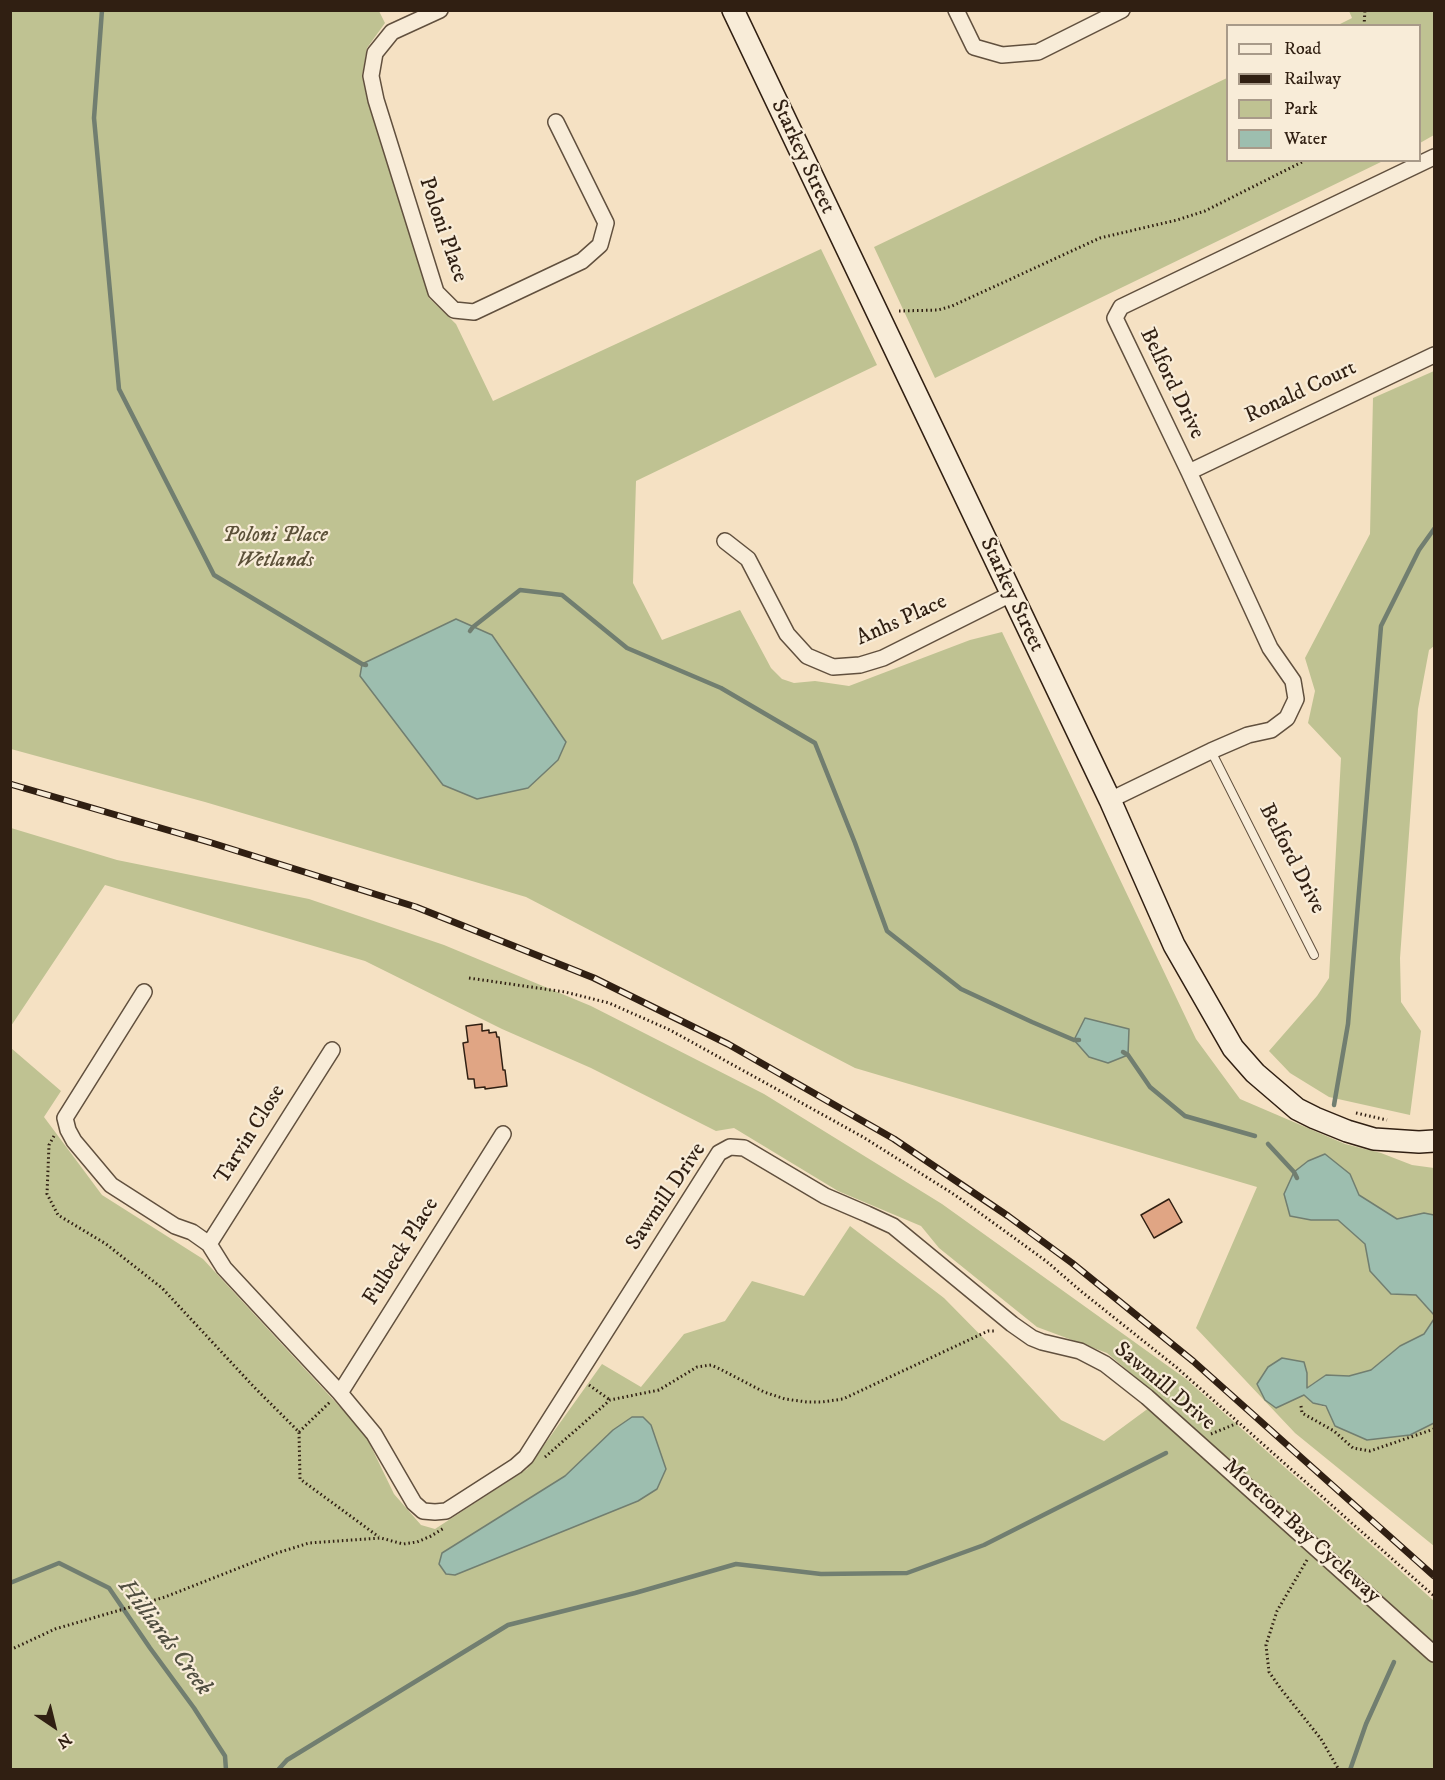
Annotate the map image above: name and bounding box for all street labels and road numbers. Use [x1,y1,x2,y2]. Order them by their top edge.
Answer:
street label: Starkey Street [764,96,840,218]
street label: Poloni Place [412,174,472,286]
street label: Belford Drive [1133,324,1209,444]
street label: Ronald Court [1241,356,1361,430]
street label: Starkey Street [973,534,1049,656]
street label: Anhs Place [853,589,951,653]
street label: Belford Drive [1252,800,1330,918]
street label: Tarvin Close [210,1080,292,1190]
street label: Sawmill Drive [621,1138,713,1256]
street label: Fulbeck Place [359,1193,445,1311]
street label: Sawmill Drive [1108,1337,1220,1437]
street label: Moreton Bay Cycleway [1217,1454,1385,1610]

